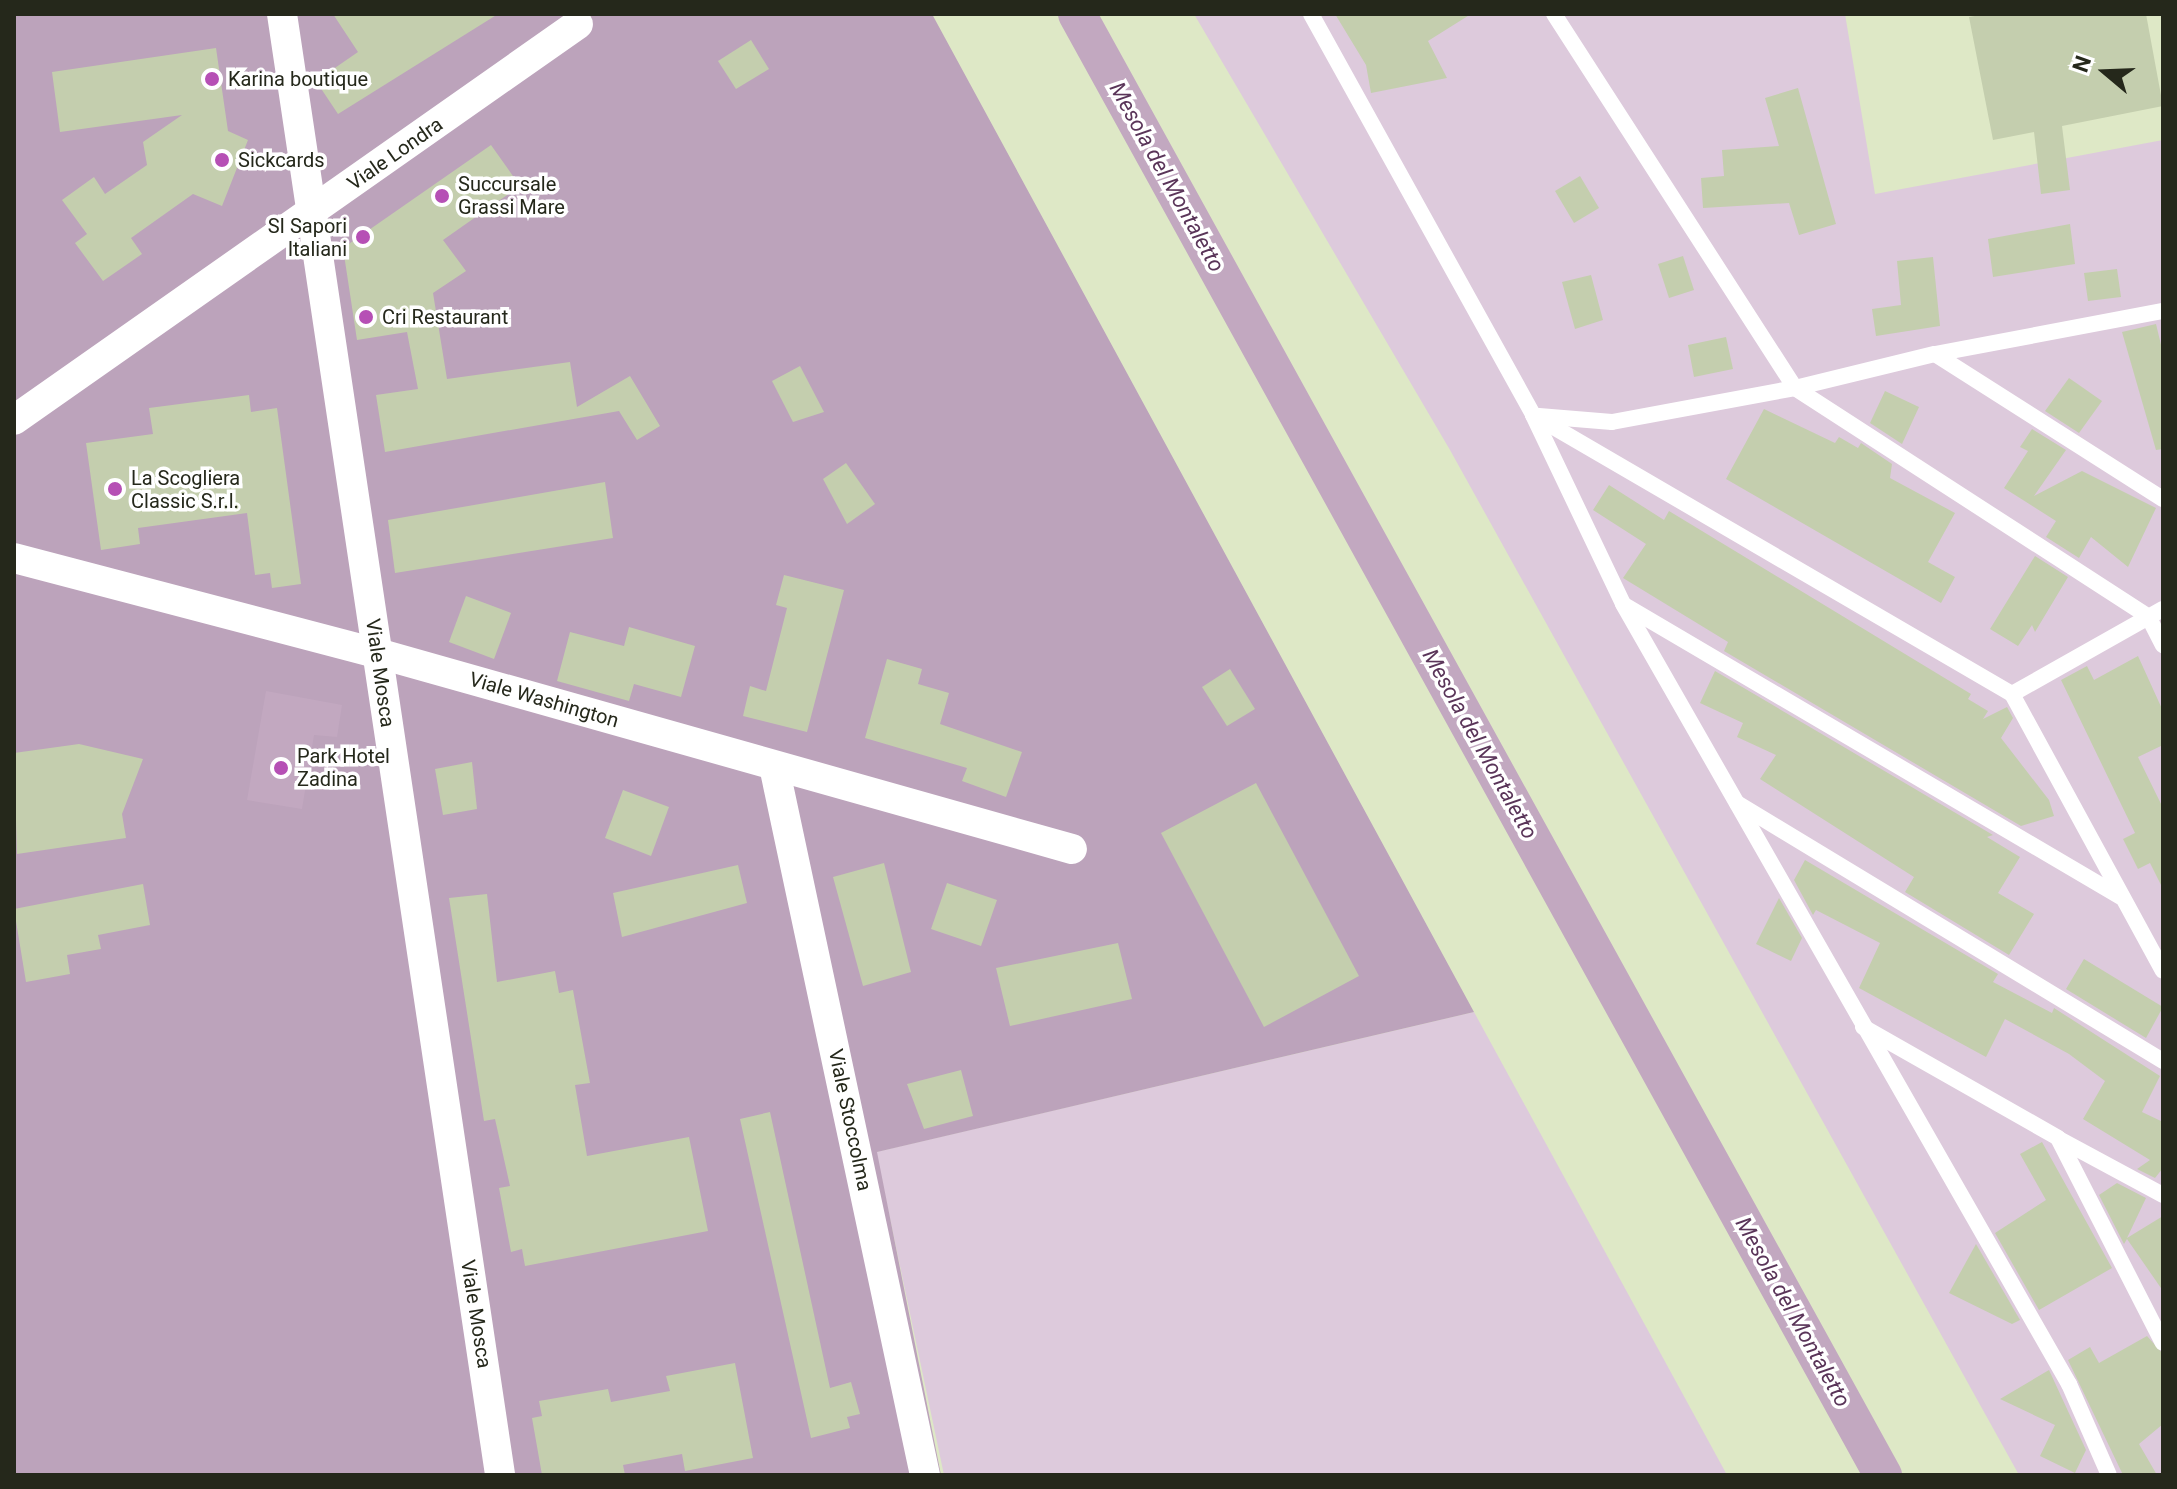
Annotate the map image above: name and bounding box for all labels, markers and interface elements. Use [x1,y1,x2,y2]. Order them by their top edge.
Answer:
north arrow [2065,32,2145,112]
text: N [2067,53,2096,75]
place label: Karina boutique [228,67,368,91]
marker: Karina boutique [203,70,221,88]
water label: Mesola del Montaletto [1104,78,1230,276]
street label: Viale Londra [343,112,447,196]
place label: Sickcards [238,148,325,172]
marker: Sickcards [213,151,231,169]
place label: Succursale Grassi Mare [458,172,565,219]
marker: Succursale Grassi Mare [433,187,451,205]
place label: SI Sapori Italiani [268,214,347,261]
marker: SI Sapori Italiani [354,228,372,246]
place label: Cri Restaurant [382,305,508,329]
marker: Cri Restaurant [357,308,375,326]
place label: La Scogliera Classic S.r.l. [131,466,240,513]
marker: La Scogliera Classic S.r.l. [106,480,124,498]
street label: Viale Mosca [361,617,399,729]
water label: Mesola del Montaletto [1417,645,1543,843]
street label: Viale Washington [466,667,622,733]
place label: Park Hotel Zadina [297,744,390,791]
marker: Park Hotel Zadina [272,759,290,777]
street label: Viale Stoccolma [823,1047,877,1193]
water label: Mesola del Montaletto [1730,1213,1856,1411]
street label: Viale Mosca [456,1258,496,1370]

